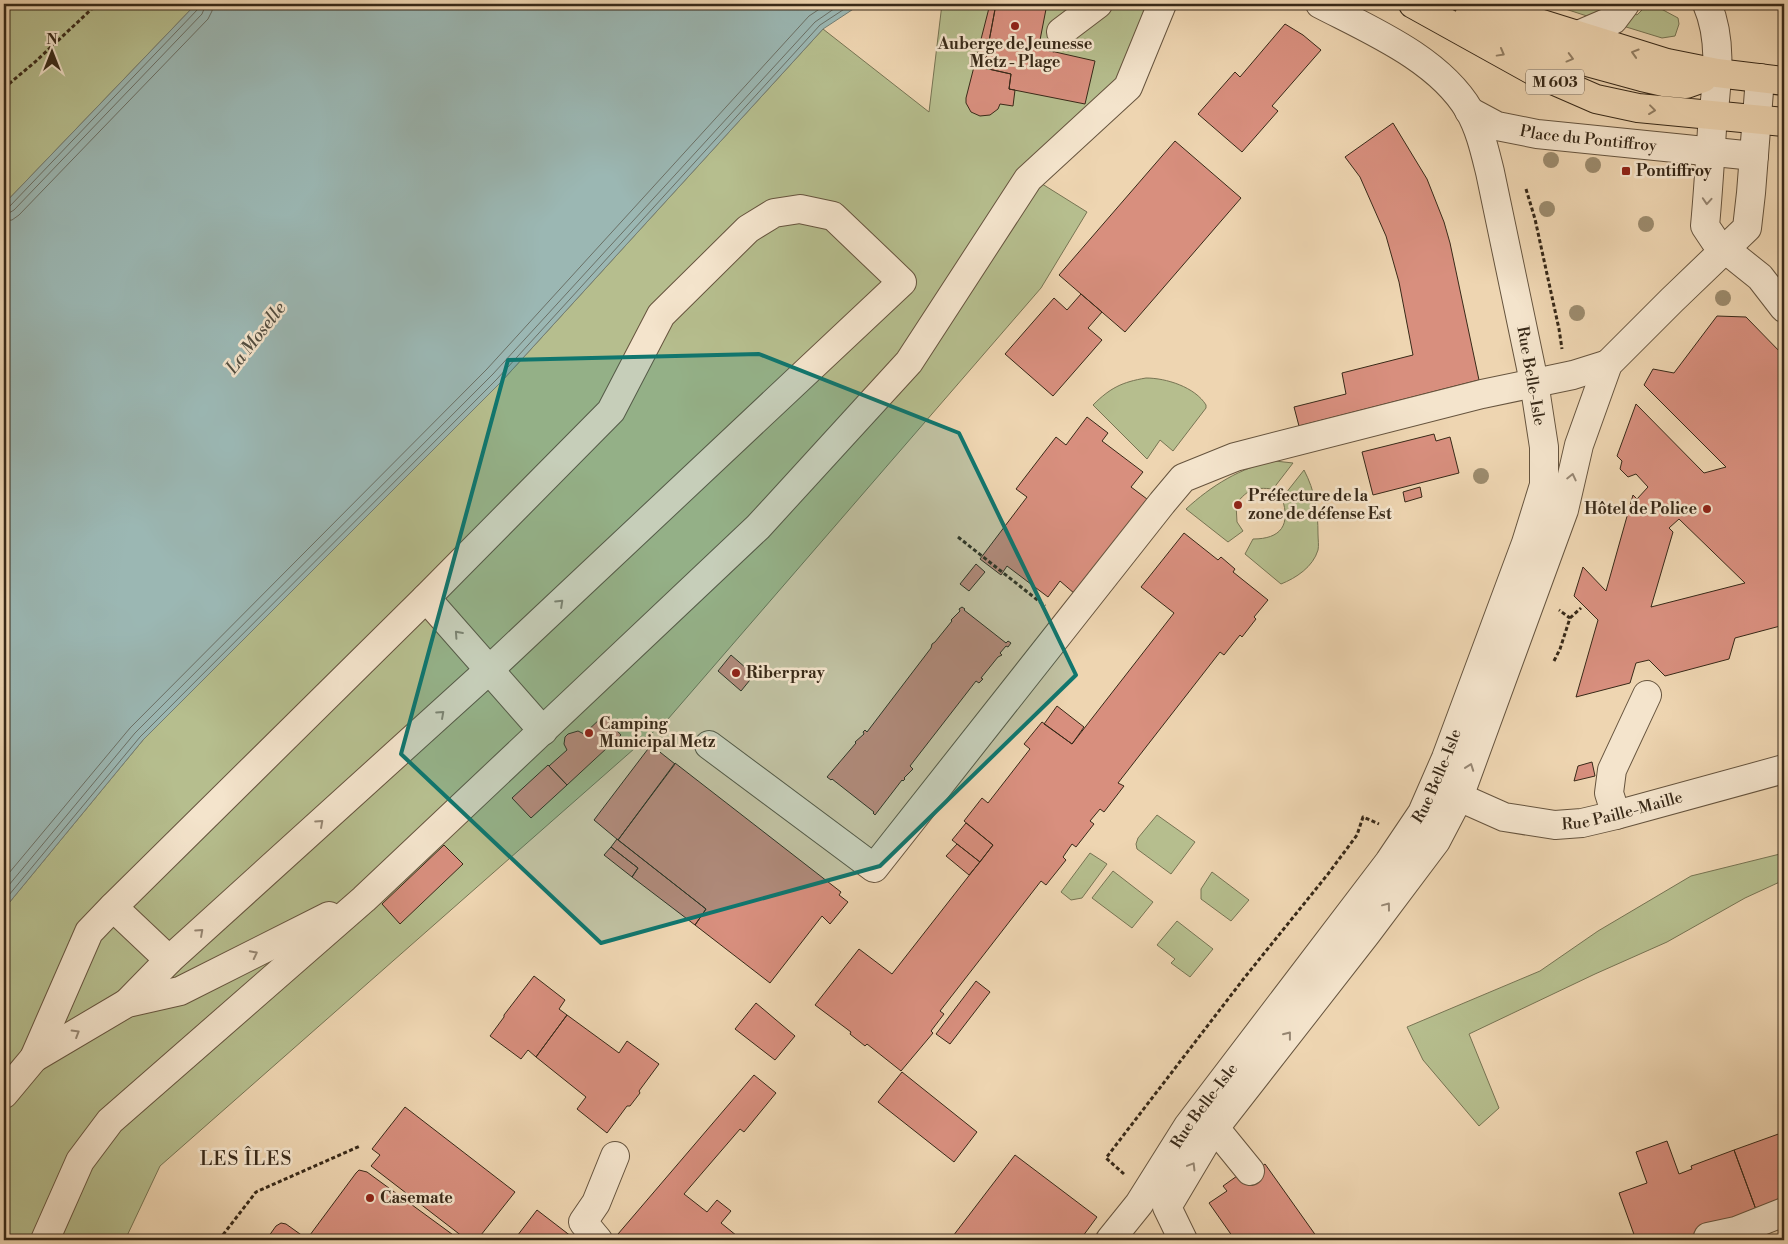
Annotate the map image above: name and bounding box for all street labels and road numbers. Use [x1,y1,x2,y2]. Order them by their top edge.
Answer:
road number: M 603 [1526,70,1584,94]
street label: Place du Pontiffroy [1518,121,1658,156]
street label: Rue Belle-Isle [1512,325,1550,427]
street label: Rue Belle-Isle [1408,726,1466,827]
street label: Rue Paille-Maille [1561,787,1685,834]
street label: Rue Belle-Isle [1166,1059,1242,1152]

